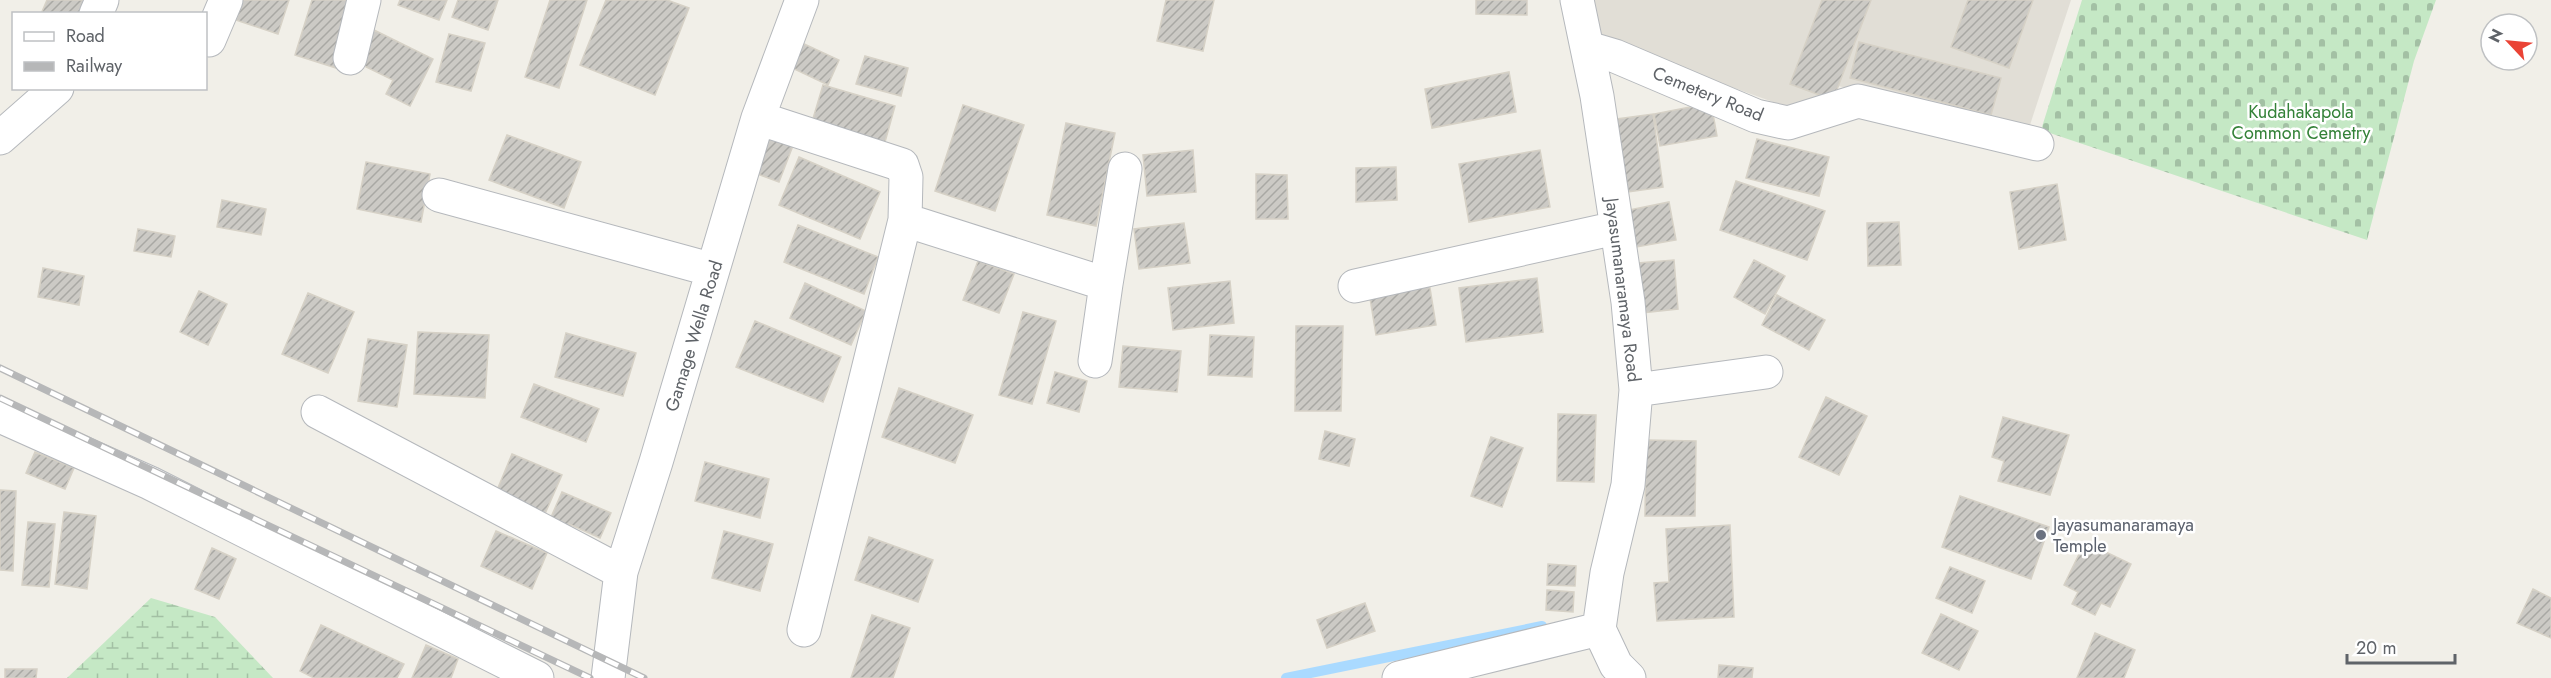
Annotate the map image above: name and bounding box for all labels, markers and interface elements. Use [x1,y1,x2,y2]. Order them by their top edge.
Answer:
legend [12,12,207,90]
north arrow [2479,12,2539,72]
text: Road [66,23,105,49]
text: N [2483,25,2509,46]
text: Railway [66,53,122,79]
street label: Cemetery Road [1649,60,1767,128]
park label: Kudahakapola Common Cemetry [2232,99,2370,146]
street label: Jayasumanaramaya Road [1599,195,1647,384]
street label: Gamage Wella Road [659,257,729,415]
place label: Jayasumanaramaya Temple [2051,512,2194,559]
marker: Jayasumanaramaya Temple [2034,528,2048,542]
scale bar [2347,627,2455,665]
text: 20 m [2356,635,2396,661]

